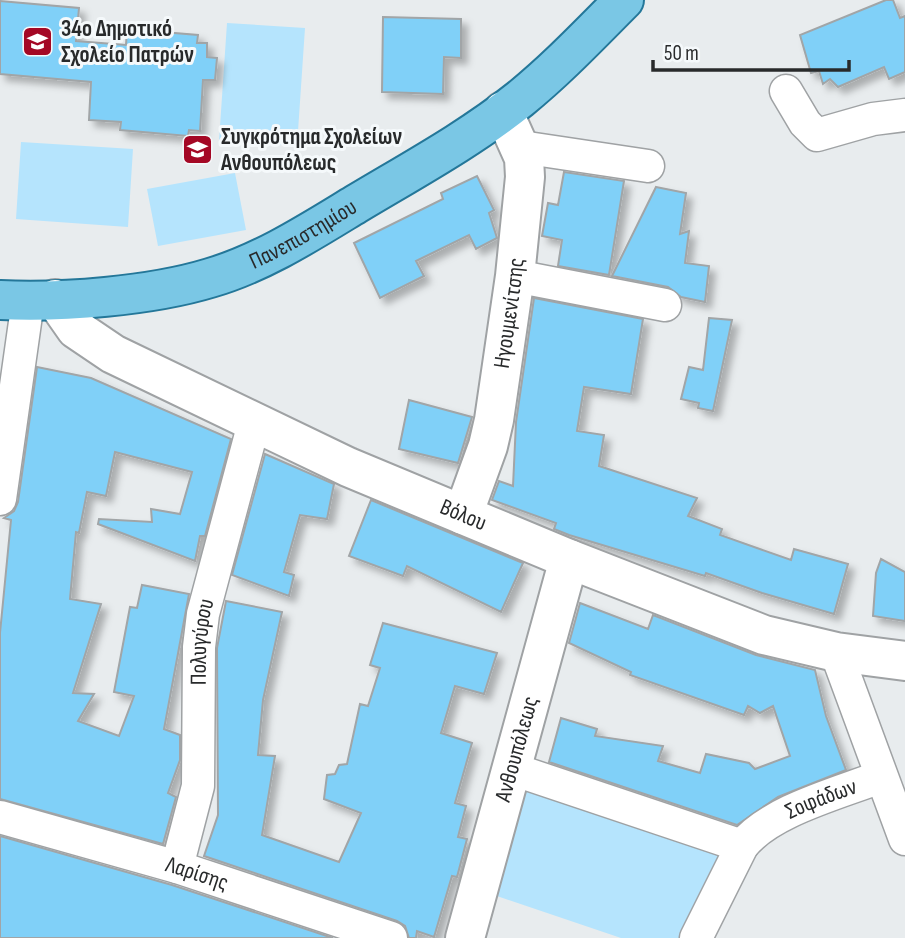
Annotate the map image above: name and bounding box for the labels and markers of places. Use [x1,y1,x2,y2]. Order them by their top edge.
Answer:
place label: 34ο Δημοτικό Σχολείο Πατρών [61,15,194,69]
school or university icon: 34ο Δημοτικό Σχολείο Πατρών [21,25,55,59]
place label: Συγκρότημα Σχολείων Ανθουπόλεως [220,123,402,177]
school or university icon: Συγκρότημα Σχολείων Ανθουπόλεως [181,133,215,167]

